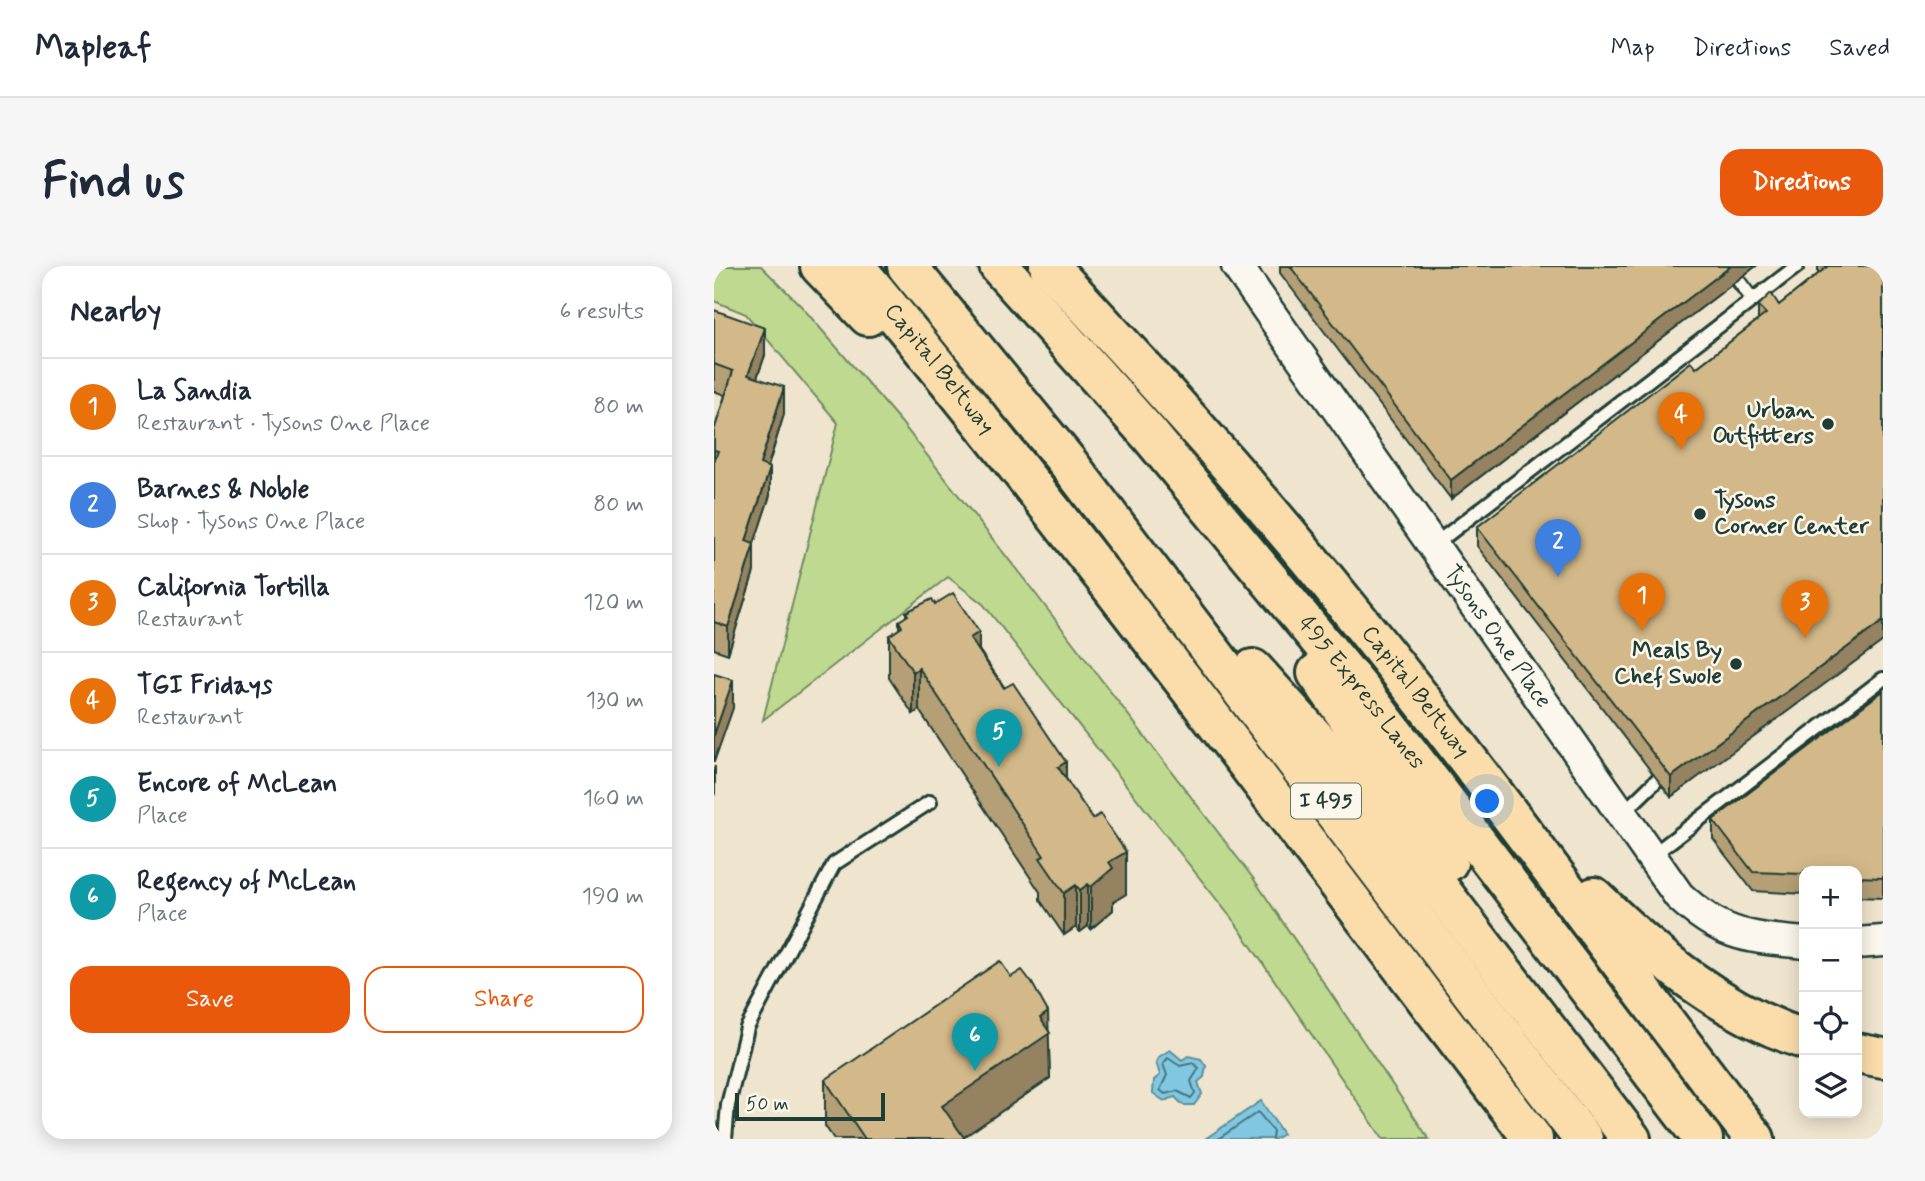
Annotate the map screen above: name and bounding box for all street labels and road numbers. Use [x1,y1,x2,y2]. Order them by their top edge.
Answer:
street label: Capital Beltway [877,297,1001,441]
street label: Tysons One Place [1437,559,1558,714]
street label: 495 Express Lanes [1291,610,1431,776]
street label: Capital Beltway [1354,620,1476,764]
road number: I 495 [1291,784,1361,818]

